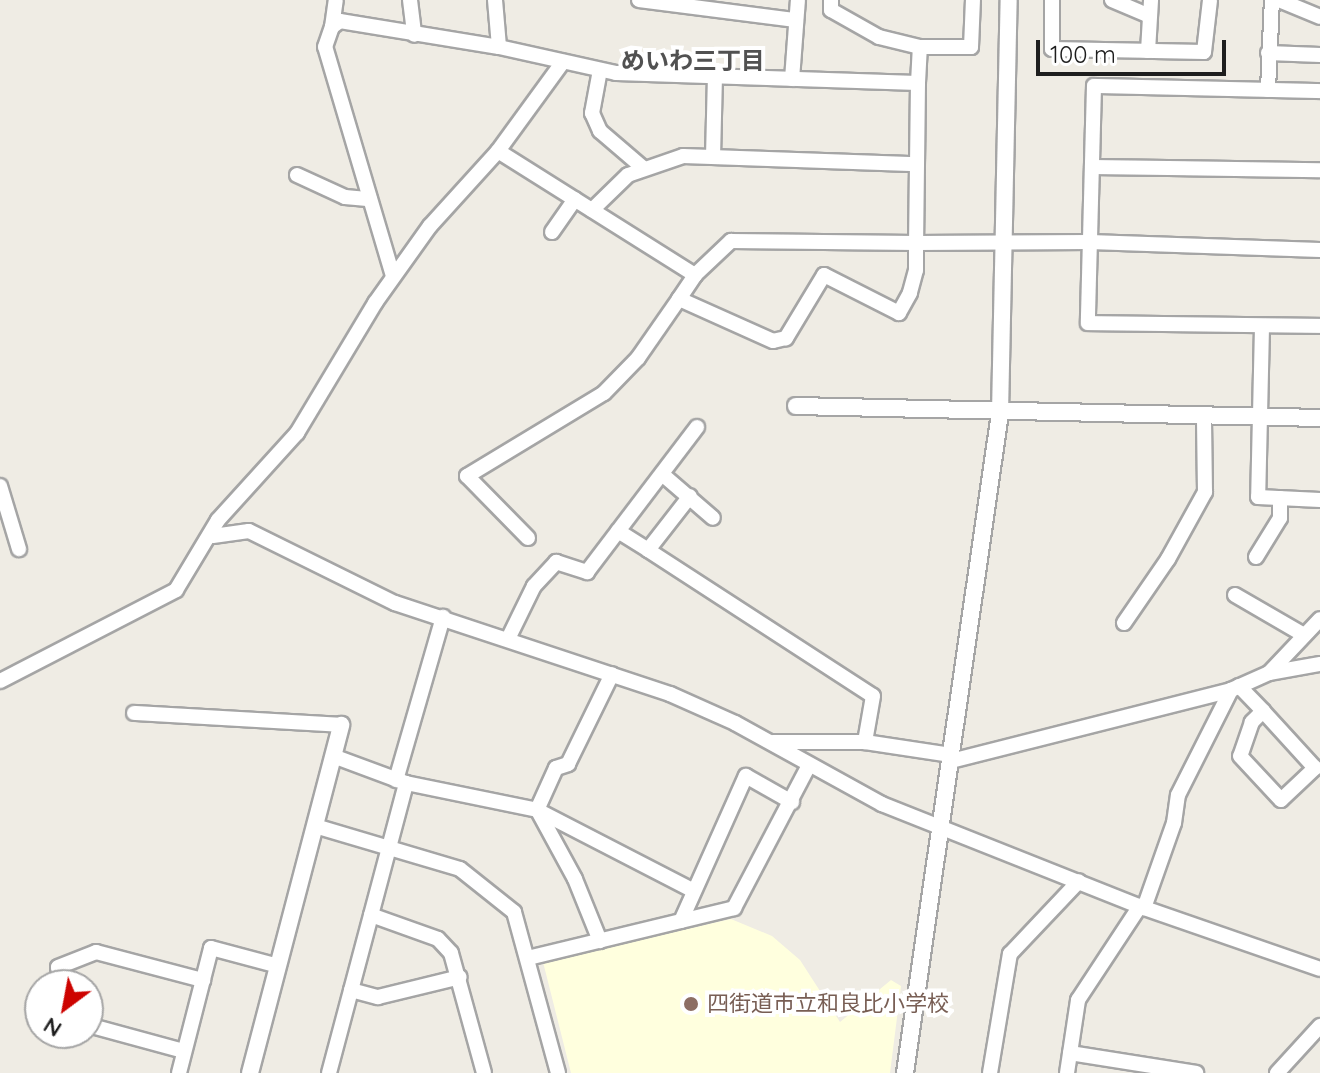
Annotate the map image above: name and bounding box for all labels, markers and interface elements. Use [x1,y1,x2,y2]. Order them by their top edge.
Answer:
scale bar [1040,24,1230,74]
text: 100 m [1050,39,1116,69]
district label: めいわ三丁目 [621,47,765,75]
north arrow [24,969,104,1049]
place label: 四街道市立和良比小学校 [707,991,949,1017]
marker: 四街道市立和良比小学校 [682,995,700,1013]
text: N [38,1012,67,1044]

